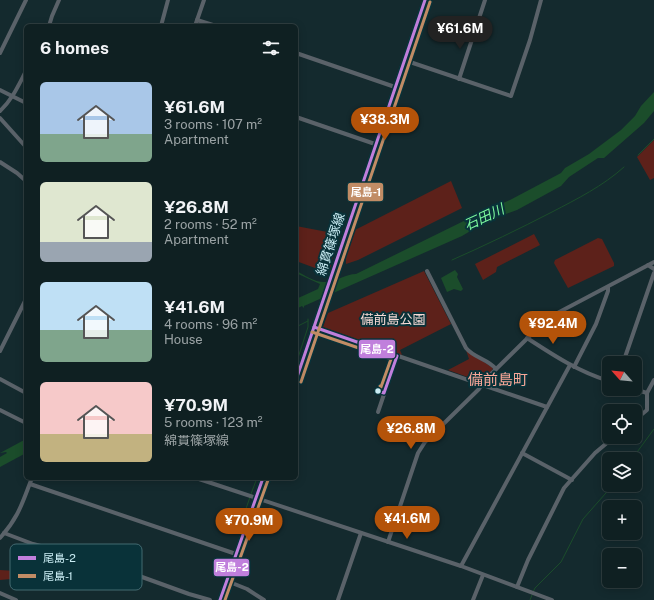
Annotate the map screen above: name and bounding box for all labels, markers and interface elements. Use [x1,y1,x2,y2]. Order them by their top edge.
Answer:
pin: ¥61.6M [427,16,493,50]
text: ¥61.6M [437,21,483,36]
icon: filters [260,37,282,59]
text: 6 homes [40,38,109,58]
text: ¥61.6M [164,97,225,117]
icon: home [72,98,120,146]
pin: ¥38.3M [352,107,418,141]
text: ¥38.3M [360,112,410,127]
text: 3 rooms · 107 m² [164,117,262,132]
text: Apartment [164,132,229,147]
line badge: 尾島-1 [347,182,384,202]
text: 尾島-1 [351,186,381,198]
text: ¥26.8M [164,197,229,217]
icon: home [72,198,120,246]
water label: 石田川 [462,200,508,233]
street label: 綿貫篠塚線 [313,211,348,277]
text: 2 rooms · 52 m² [164,217,257,232]
text: Apartment [164,232,229,247]
text: ¥41.6M [164,297,225,317]
icon: home [72,298,120,346]
pin: ¥92.4M [520,311,586,345]
park label: 備前島公園 [360,312,426,327]
text: ¥92.4M [528,316,578,331]
text: 4 rooms · 96 m² [164,317,257,332]
text: House [164,332,203,347]
line badge: 尾島-2 [358,339,396,359]
text: 尾島-2 [360,343,394,355]
north arrow [602,356,642,396]
map controls [602,356,642,588]
district label: 備前島町 [468,371,528,388]
unlabelled marker [373,386,383,396]
text: ¥70.9M [164,395,228,415]
icon: home [72,398,120,446]
button: locate [602,404,642,444]
text: 5 rooms · 123 m² [164,415,263,430]
pin: ¥26.8M [378,416,444,450]
text: ¥26.8M [386,421,436,436]
text: 綿貫篠塚線 [164,433,229,448]
button: layers [602,452,642,492]
button: + [602,500,642,540]
pin: ¥41.6M [374,506,440,540]
pin: ¥70.9M [216,508,282,542]
text: ¥41.6M [384,511,430,526]
text: ¥70.9M [225,513,273,528]
legend [10,544,142,590]
button: − [602,548,642,588]
text: 尾島-2 [43,552,76,564]
line badge: 尾島-2 [213,558,250,577]
text: 尾島-2 [215,561,249,573]
text: 尾島-1 [43,570,73,582]

